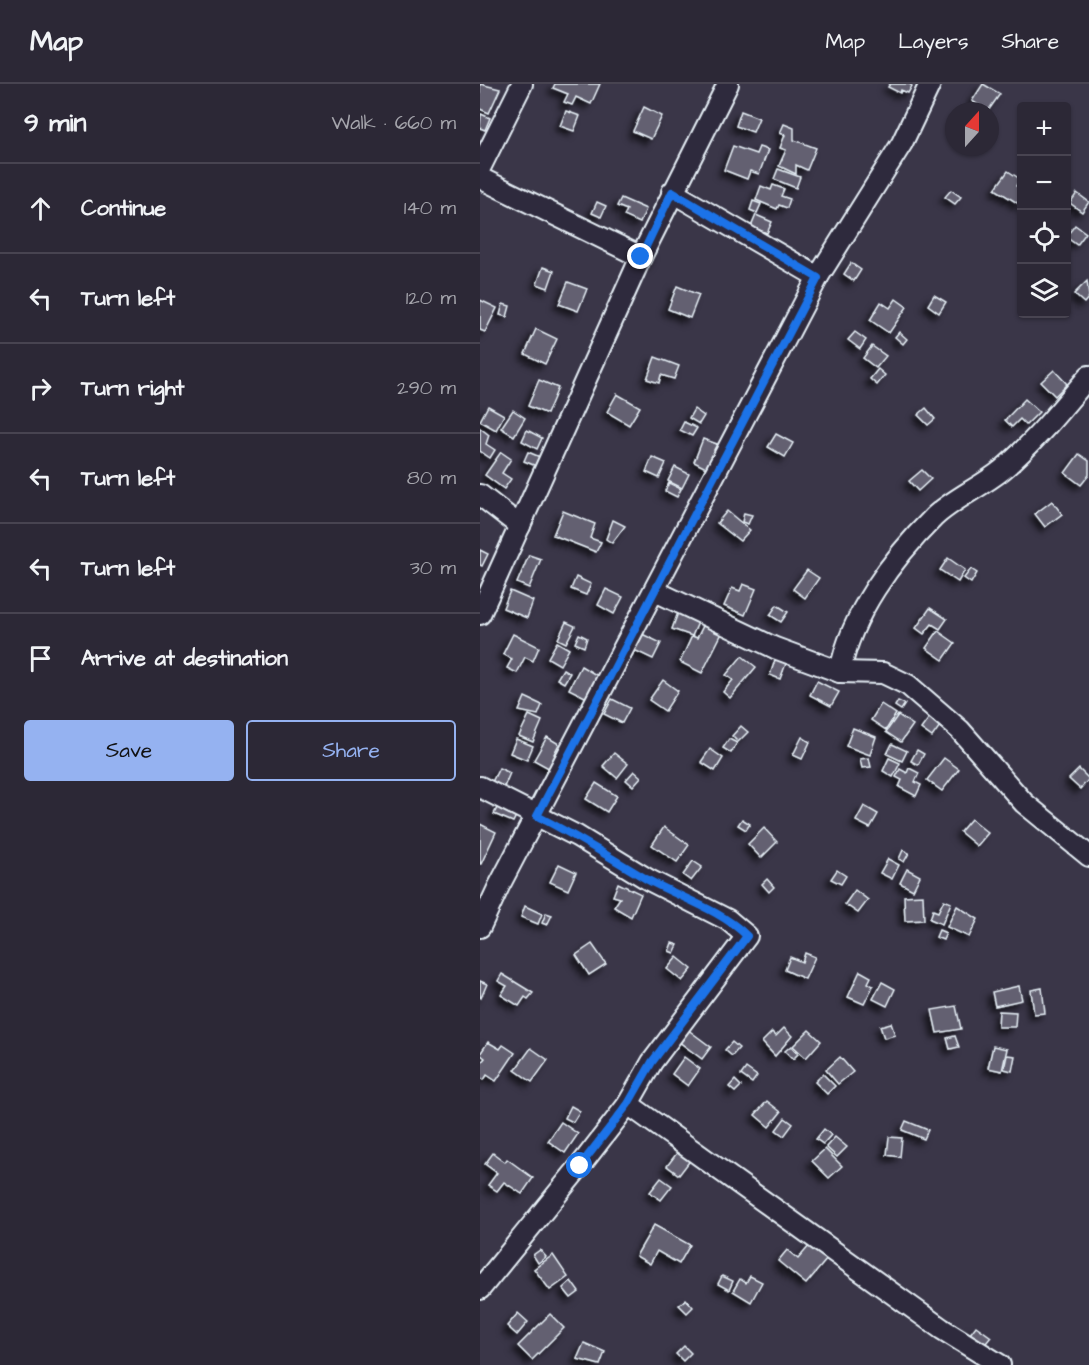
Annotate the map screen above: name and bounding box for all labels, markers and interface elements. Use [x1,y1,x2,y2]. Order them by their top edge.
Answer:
text: Map [30,22,83,61]
text: Map [825,27,865,56]
text: Layers [898,27,968,56]
text: Share [1001,27,1059,56]
north arrow [945,102,999,156]
map controls [1017,102,1071,318]
button: + [1017,102,1071,156]
text: 9 min [24,105,86,141]
text: Walk · 660 m [331,109,456,137]
button: − [1017,156,1071,210]
icon: ahead [24,192,57,225]
text: Continue [81,193,166,224]
text: 140 m [404,194,456,222]
button: locate [1017,210,1071,264]
route end [627,243,653,269]
button: layers [1017,264,1071,318]
icon: left [24,282,57,315]
text: Turn left [81,283,175,314]
text: 120 m [406,284,456,312]
icon: right [24,372,57,405]
text: Turn right [81,373,184,404]
text: 290 m [397,374,456,402]
icon: left [24,462,57,495]
text: Turn left [81,463,175,494]
text: 80 m [407,464,456,492]
icon: left [24,552,57,585]
text: Turn left [81,553,175,584]
text: 30 m [410,554,456,582]
icon: arrive [24,642,57,675]
text: Arrive at destination [81,643,288,674]
button: Save [24,720,234,781]
button: Share [246,720,456,781]
route start [566,1152,592,1178]

